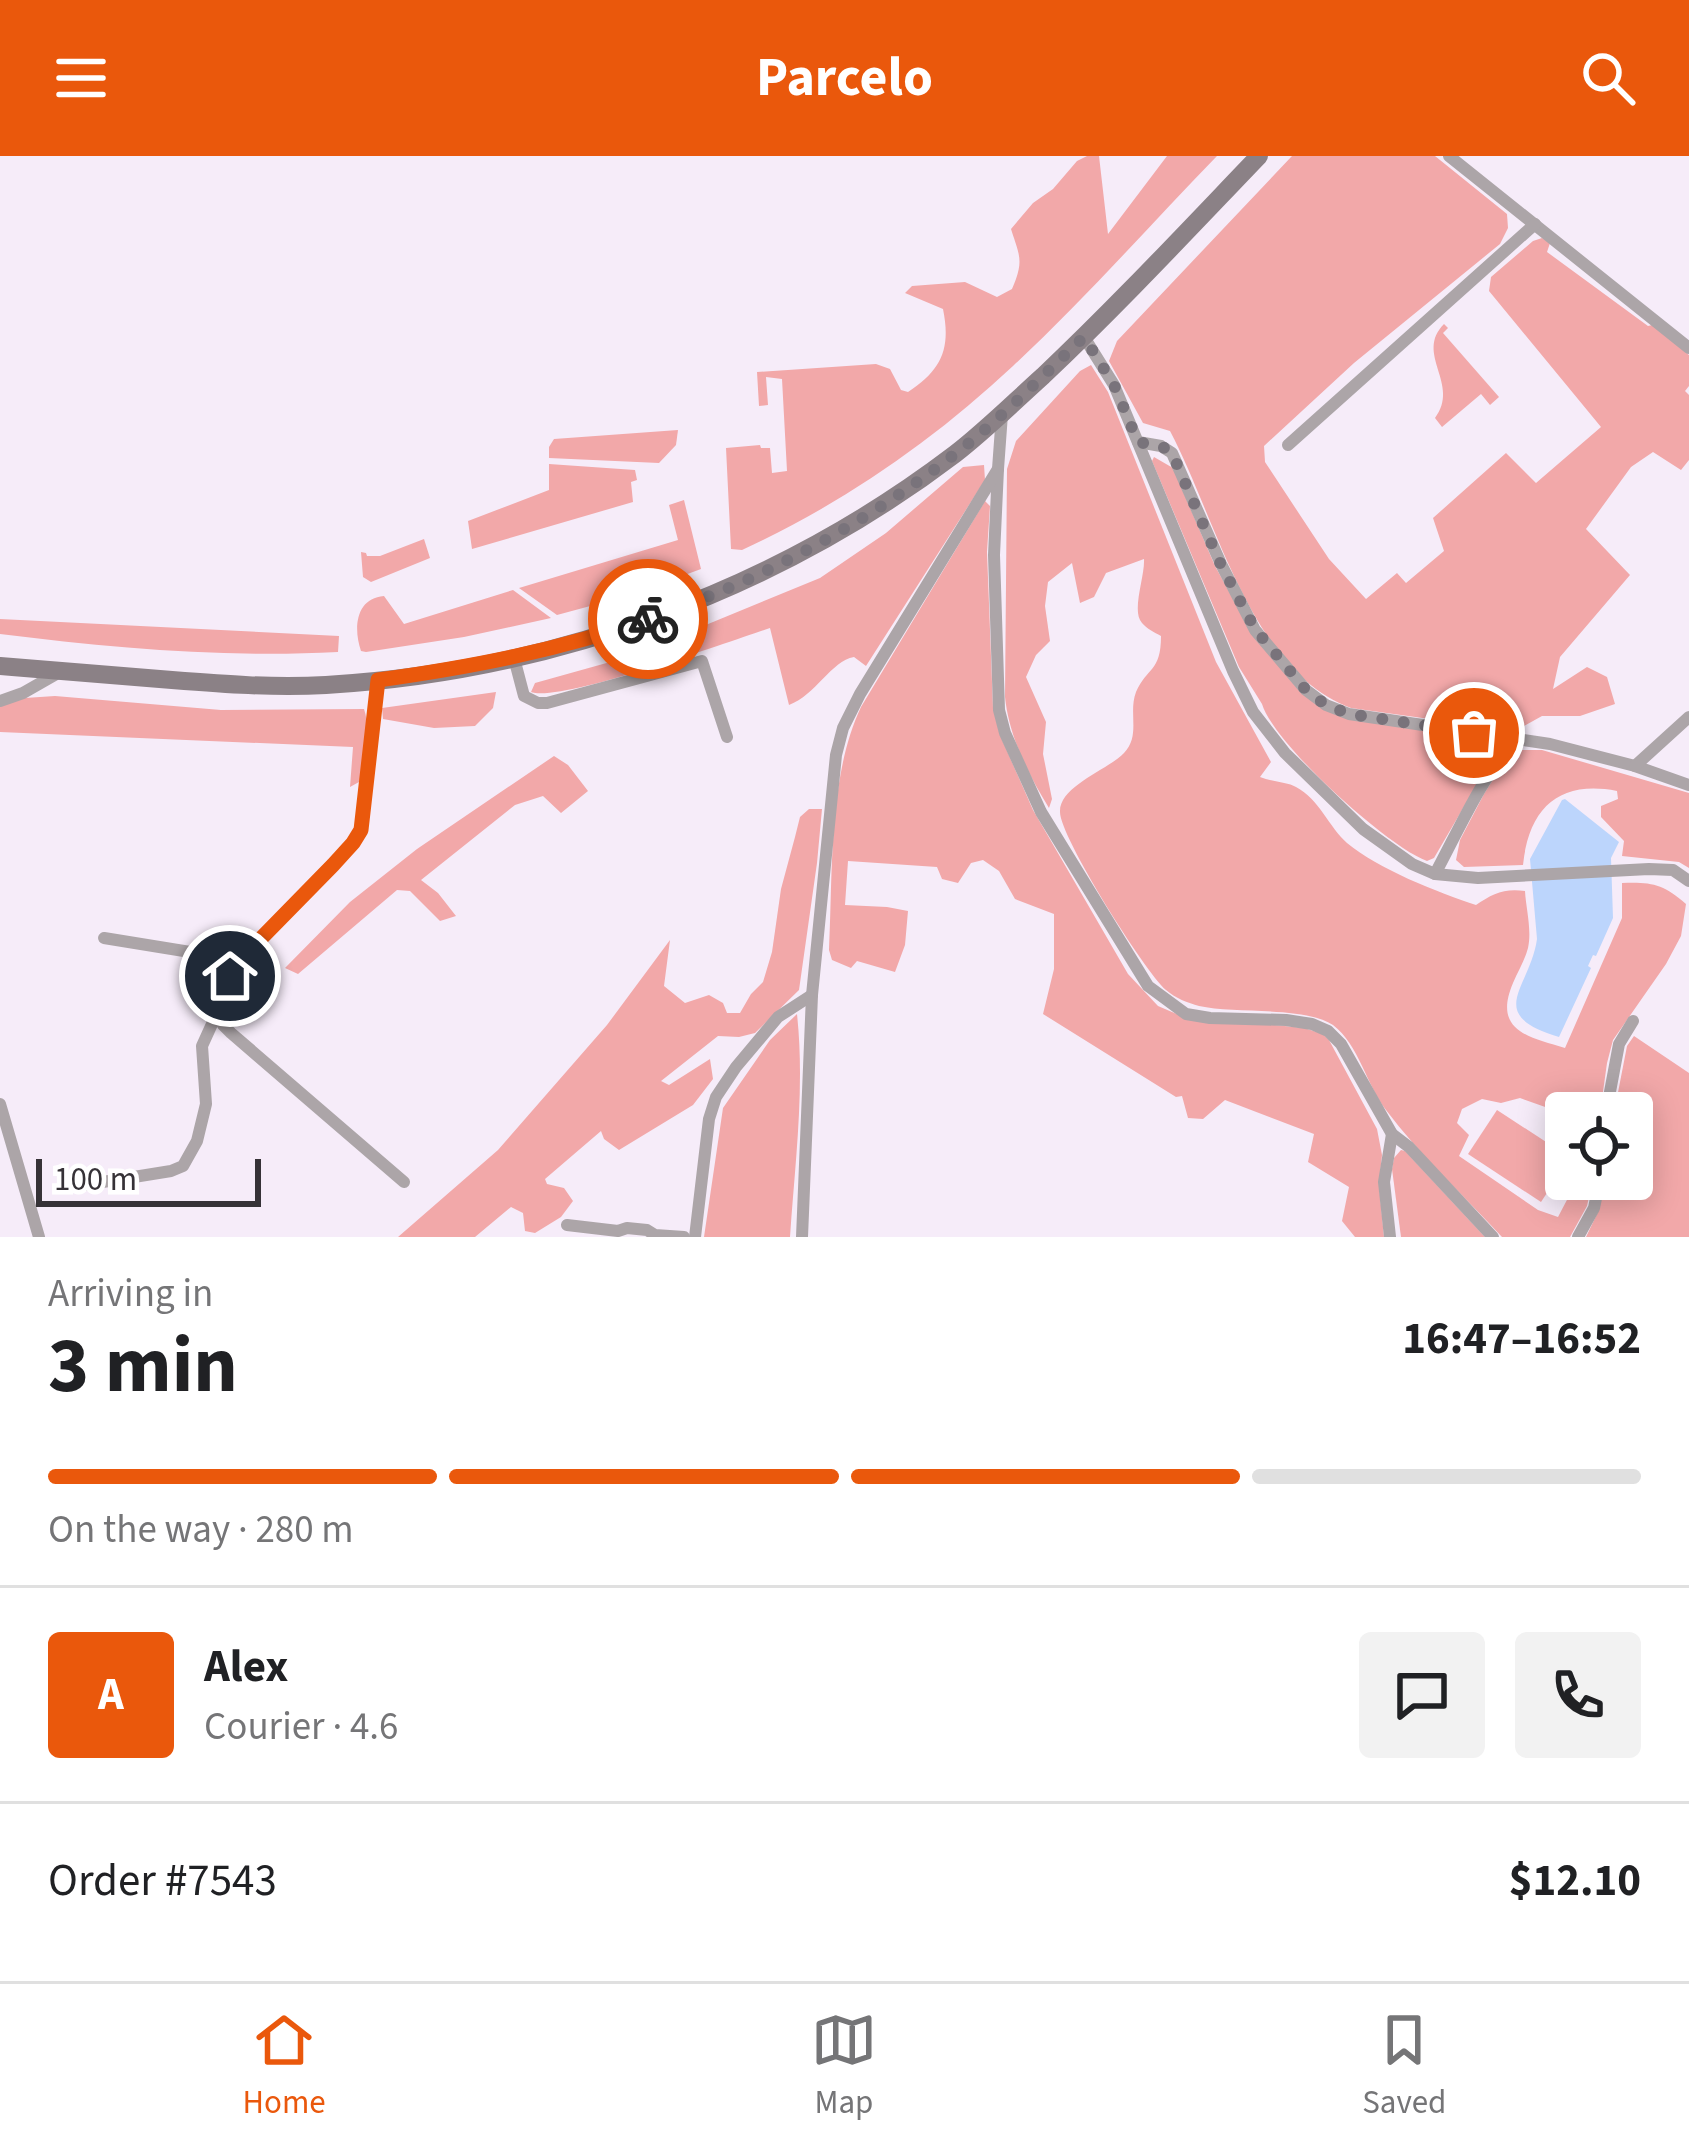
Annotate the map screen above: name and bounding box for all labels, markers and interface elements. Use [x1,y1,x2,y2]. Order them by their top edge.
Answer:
text: Parcelo [756,40,933,117]
icon: menu [48,45,114,111]
icon: search [1575,45,1641,111]
courier [588,559,708,679]
icon: bike [615,586,681,652]
pin [1423,682,1525,784]
icon: bag [1441,700,1507,766]
pin [179,925,281,1027]
icon: home [197,943,263,1009]
map controls [1545,1092,1653,1200]
button: locate [1545,1092,1653,1200]
scale bar [36,1153,261,1206]
text: 100 m [54,1156,137,1203]
text: Arriving in [48,1266,213,1322]
text: 16:47–16:52 [1402,1307,1641,1371]
text: 3 min [48,1311,238,1422]
text: On the way · 280 m [48,1502,354,1558]
button: chat [1359,1632,1485,1758]
button: phone [1515,1632,1641,1758]
text: Alex [204,1635,288,1699]
text: A [98,1663,124,1727]
text: Courier · 4.6 [204,1699,398,1755]
text: Order #7543 [48,1849,277,1913]
text: $12.10 [1509,1849,1641,1913]
tab: Home [243,2007,326,2126]
tab: Map [811,2007,877,2126]
tab: Saved [1362,2007,1446,2126]

